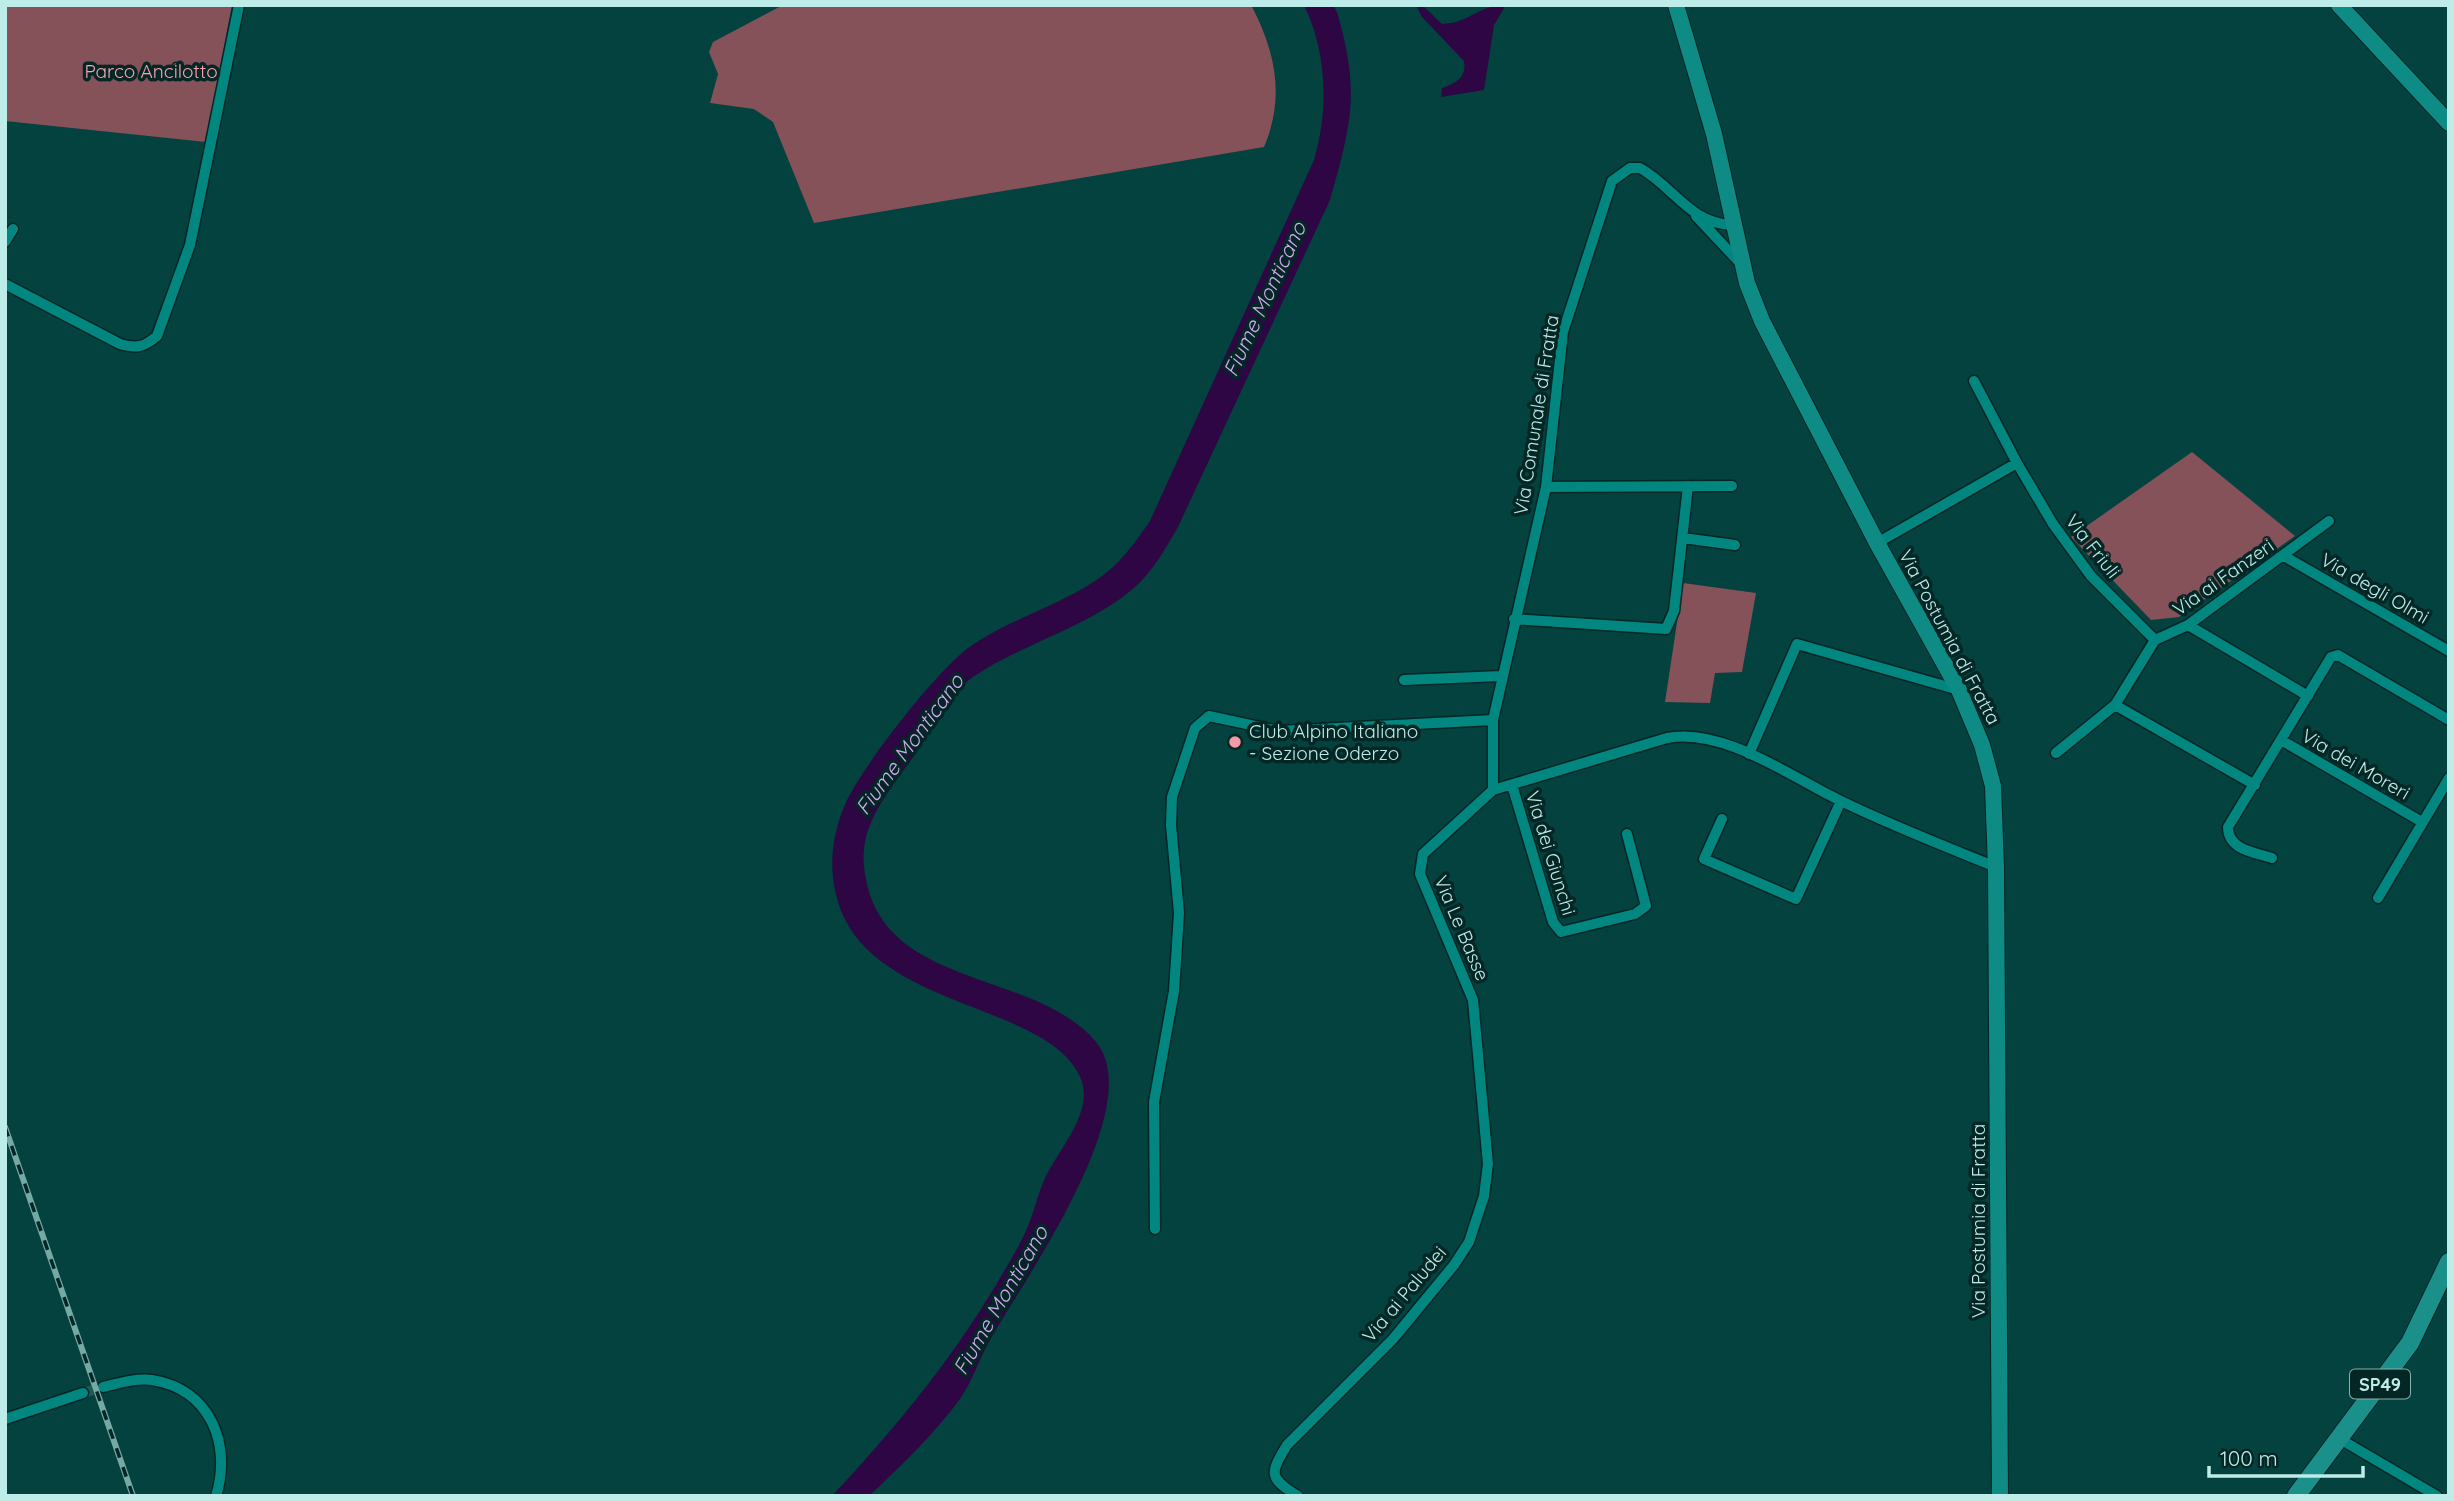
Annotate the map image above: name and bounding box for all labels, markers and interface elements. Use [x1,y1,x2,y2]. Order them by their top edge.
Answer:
park label: Parco Ancilotto [84,59,218,83]
water label: Fiume Monticano [1217,217,1312,380]
street label: Via Comunale di Fratta [1508,313,1564,517]
street label: Via Friuli [2061,509,2125,583]
street label: Via ai Fanzeri [2168,533,2278,621]
street label: Via Postumia di Fratta [1894,545,2006,729]
street label: Via degli Olmi [2316,547,2434,629]
water label: Fiume Monticano [849,668,969,819]
place label: Club Alpino Italiano - Sezione Oderzo [1249,719,1418,765]
street label: Via dei Moreri [2298,723,2414,805]
marker: Club Alpino Italiano - Sezione Oderzo [1227,734,1243,750]
street label: Via dei Giunchi [1521,788,1581,918]
street label: Via Le Basse [1429,872,1495,984]
street label: Via Postumia di Fratta [1966,1124,1990,1318]
water label: Fiume Monticano [947,1220,1054,1379]
street label: Via ai Paludei [1357,1241,1451,1347]
road number: SP49 [2350,1370,2410,1399]
scale bar [2209,1434,2363,1478]
text: 100 m [2220,1445,2278,1471]

